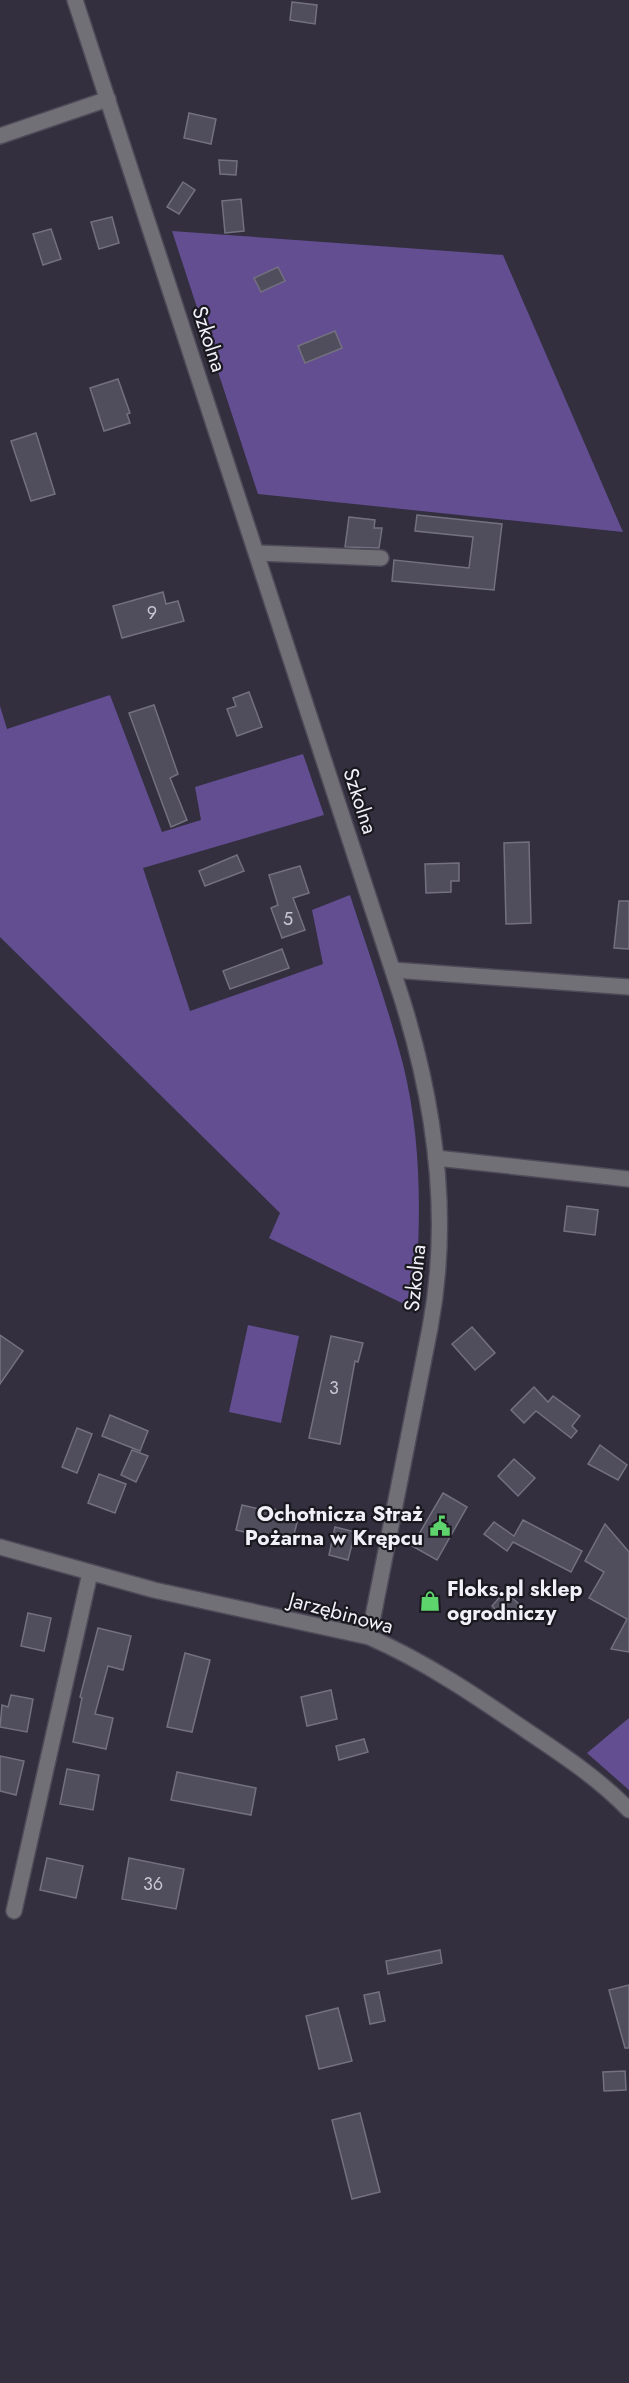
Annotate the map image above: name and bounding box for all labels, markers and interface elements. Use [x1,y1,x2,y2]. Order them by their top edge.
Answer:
street label: Szkolna [184,302,234,376]
house number: 9 [147,600,157,626]
street label: Szkolna [335,764,385,838]
house number: 5 [283,906,293,932]
street label: Szkolna [397,1243,433,1313]
house number: 3 [329,1375,339,1401]
place label: Ochotnicza Straż Pożarna w Krępcu [245,1499,423,1553]
public building icon: Ochotnicza Straż Pożarna w Krępcu [428,1514,452,1538]
place label: Floks.pl sklep ogrodniczy [447,1574,582,1628]
street label: Jarzębinowa [282,1584,397,1641]
shop icon: Floks.pl sklep ogrodniczy [418,1589,442,1613]
house number: 36 [143,1871,163,1897]

